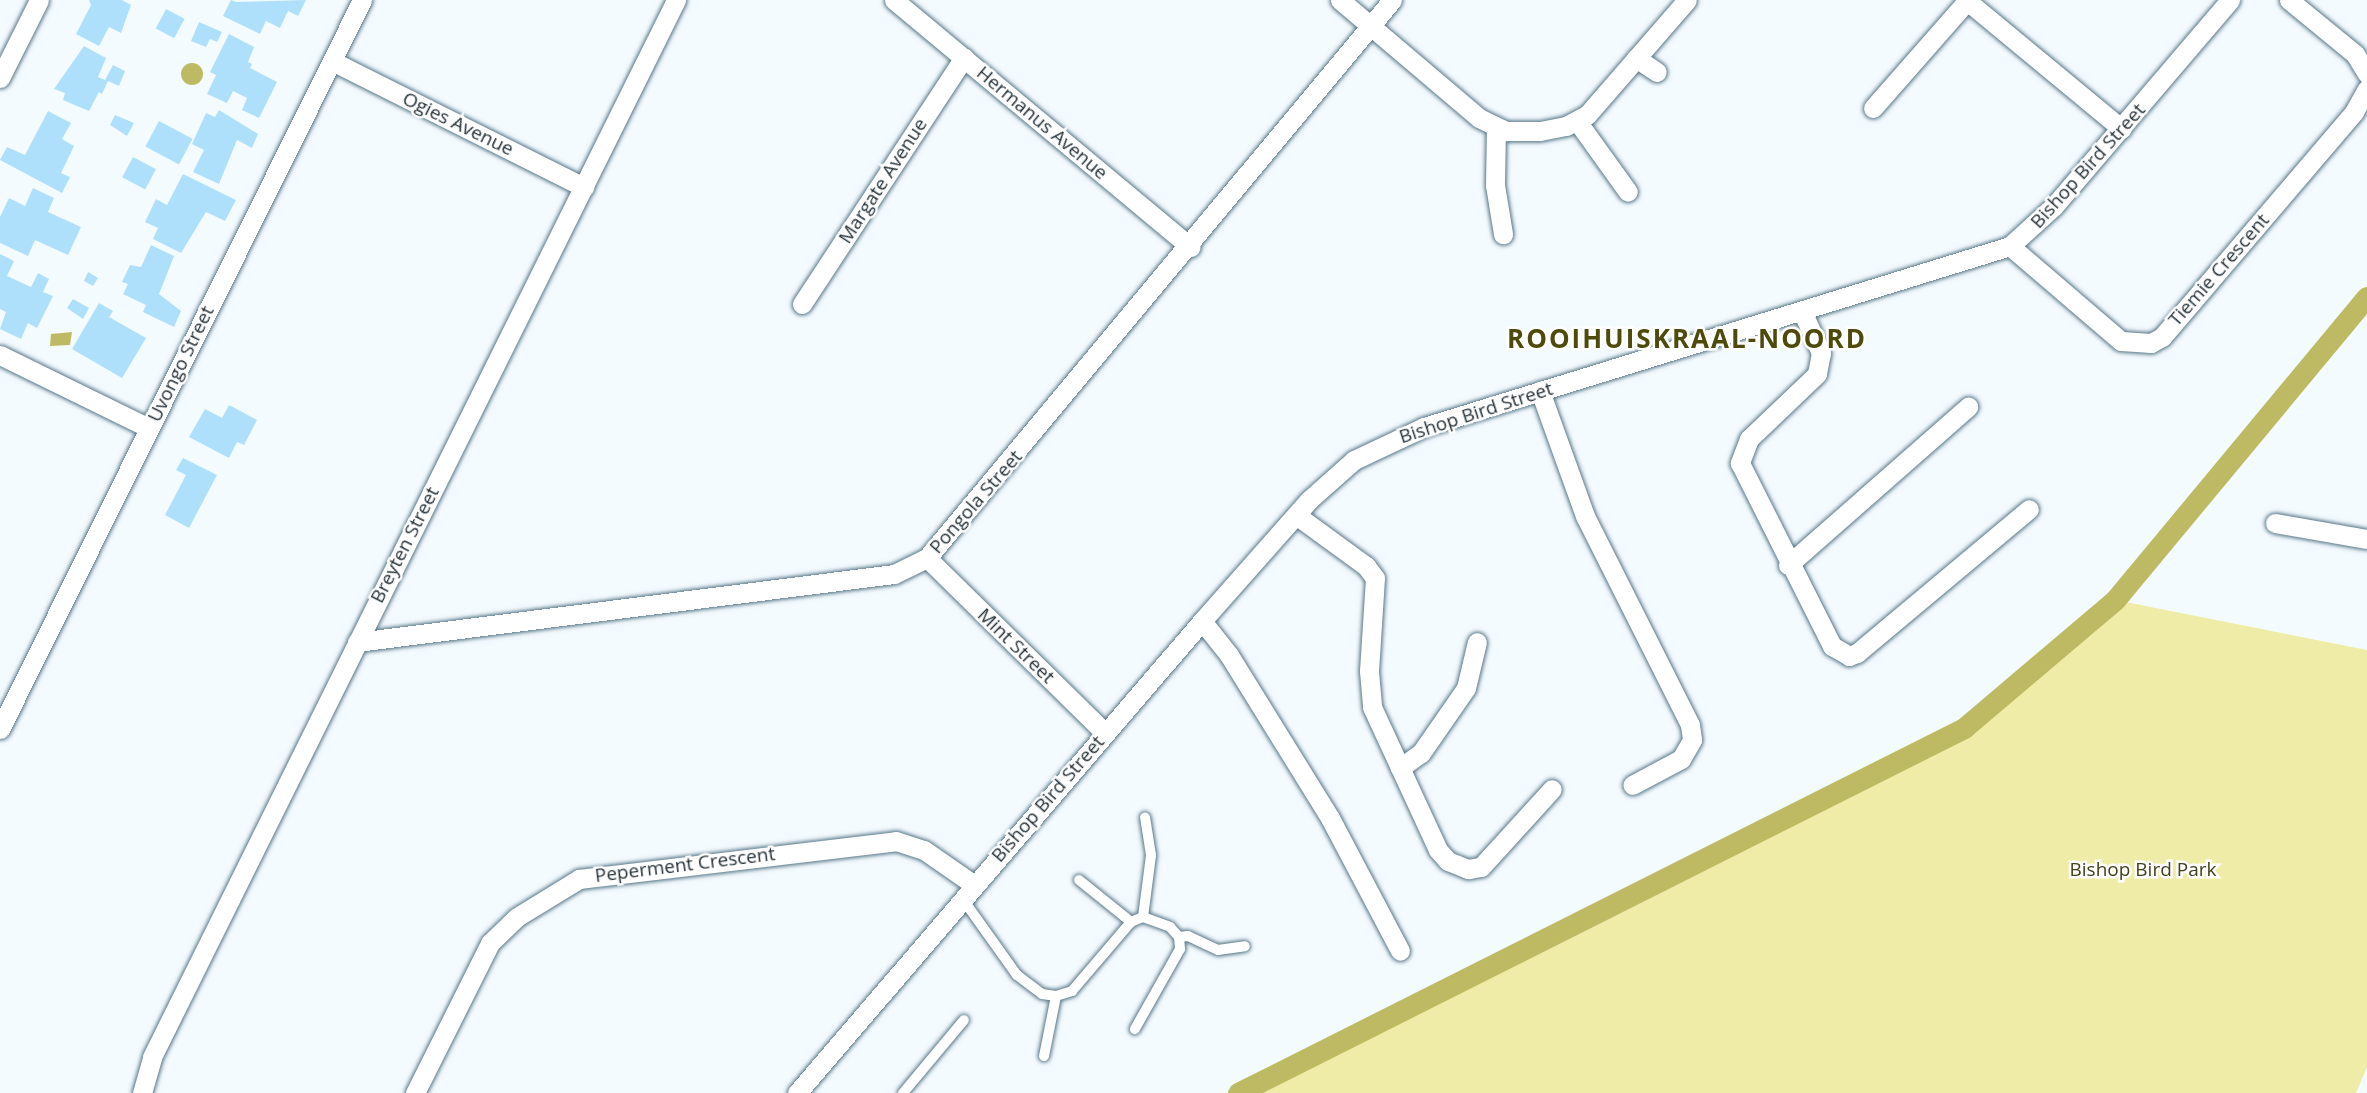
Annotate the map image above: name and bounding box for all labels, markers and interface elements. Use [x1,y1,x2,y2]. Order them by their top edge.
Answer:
street label: Hermanus Avenue [972,62,1112,184]
street label: Ogies Avenue [399,87,517,161]
street label: Bishop Bird Street [2026,99,2150,233]
street label: Margate Avenue [834,114,932,248]
street label: Tiemie Crescent [2164,209,2274,331]
street label: Uvongo Street [143,302,219,426]
district label: ROOIHUISKRAAL-NOORD [1509,323,1865,355]
street label: Bishop Bird Street [1396,377,1556,449]
street label: Pongola Street [925,446,1027,558]
street label: Breyten Street [366,483,444,607]
street label: Mint Street [973,604,1059,688]
street label: Bishop Bird Street [987,731,1109,867]
street label: Peperment Crescent [594,843,776,887]
park label: Bishop Bird Park [2070,859,2216,881]

